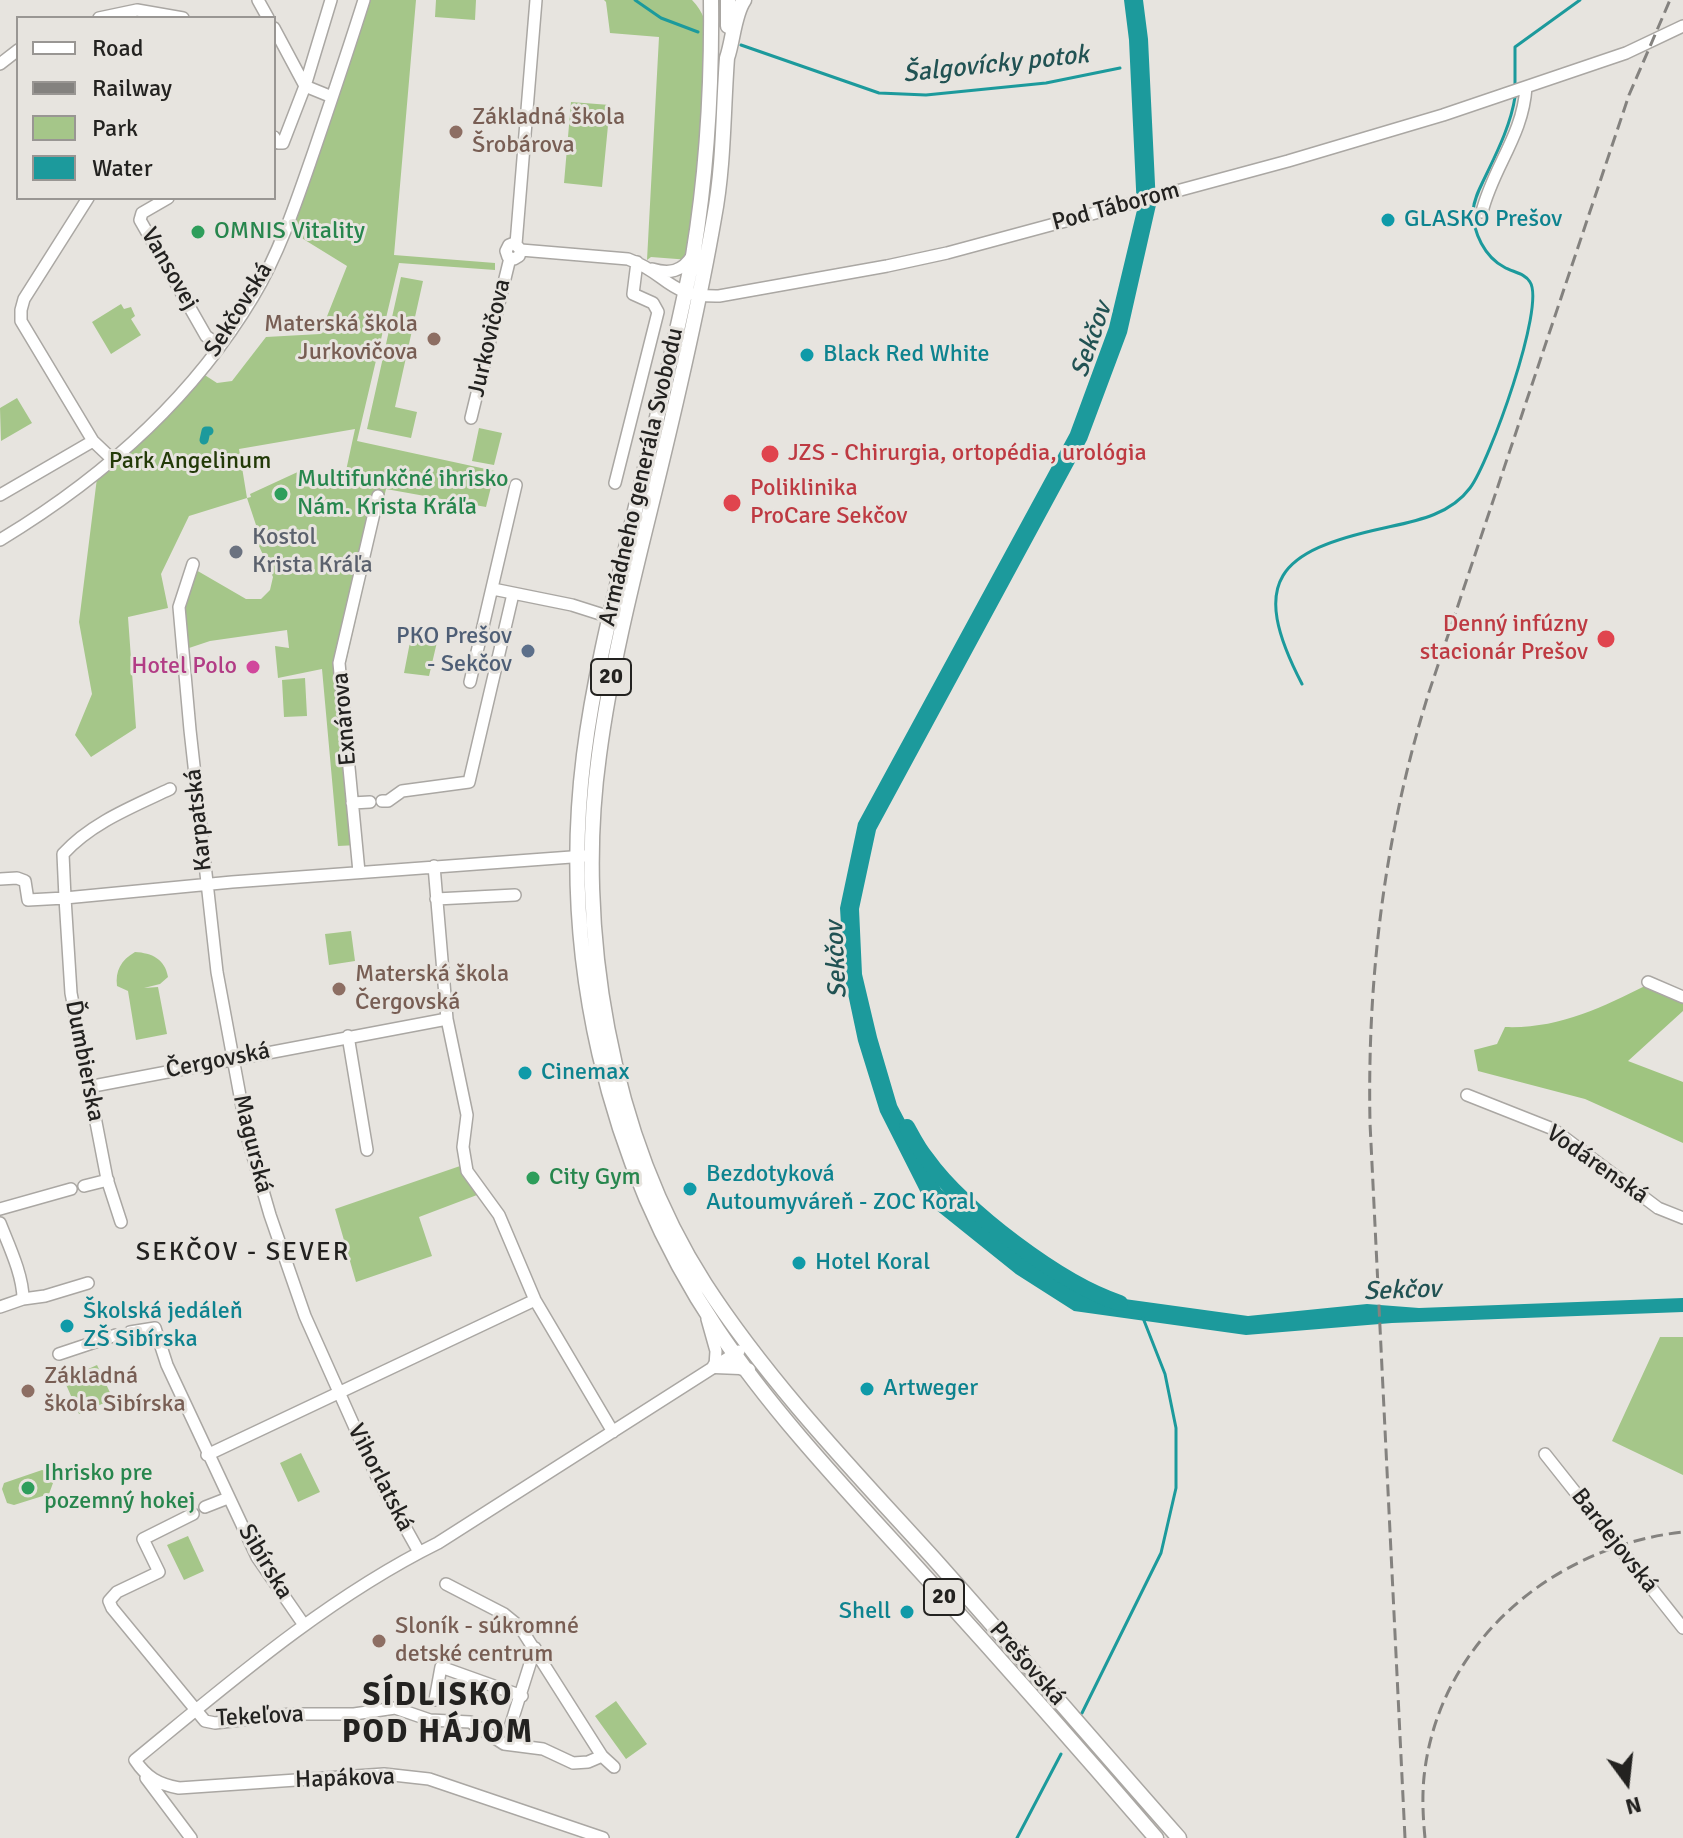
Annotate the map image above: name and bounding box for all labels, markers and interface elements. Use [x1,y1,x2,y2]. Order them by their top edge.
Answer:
legend [16,16,276,200]
text: Road [92,33,143,63]
water label: Šalgovícky potok [902,40,1090,90]
text: Railway [92,73,172,103]
place label: Základná škola Šrobárova [472,104,625,160]
text: Park [92,113,138,143]
marker: Základná škola Šrobárova [447,123,465,141]
text: Water [92,153,152,183]
street label: Pod Táborom [1049,176,1183,238]
place label: GLASKO Prešov [1404,206,1562,234]
marker: GLASKO Prešov [1379,211,1397,229]
place label: OMNIS Vitality [214,218,365,246]
street label: Vansovej [134,223,204,315]
marker: OMNIS Vitality [189,223,207,241]
street label: Sekčovská [199,257,279,363]
street label: Jurkovičova [462,276,518,400]
water label: Sekčov [1065,298,1119,382]
place label: Materská škola Jurkovičova [264,311,418,367]
street label: Armádneho generála Svobodu [594,325,690,629]
marker: Materská škola Jurkovičova [425,330,443,348]
place label: Black Red White [823,341,989,369]
marker: Black Red White [798,346,816,364]
place label: JZS - Chirurgia, ortopédia, urológia [788,440,1147,468]
marker: JZS - Chirurgia, ortopédia, urológia [759,443,781,465]
park label: Park Angelinum [109,448,271,476]
place label: Multifunkčné ihrisko Nám. Krista Kráľa [297,466,509,522]
place label: Poliklinika ProCare Sekčov [750,475,908,531]
marker: Multifunkčné ihrisko Nám. Krista Kráľa [272,485,290,503]
marker: Poliklinika ProCare Sekčov [721,492,743,514]
place label: Kostol Krista Kráľa [252,524,373,580]
marker: Kostol Krista Kráľa [227,543,245,561]
place label: Denný infúzny stacionár Prešov [1420,611,1588,667]
place label: PKO Prešov - Sekčov [396,623,512,679]
marker: Denný infúzny stacionár Prešov [1595,628,1617,650]
marker: PKO Prešov - Sekčov [519,642,537,660]
place label: Hotel Polo [131,653,237,681]
marker: Hotel Polo [244,658,262,676]
road number: 20 [591,659,631,695]
street label: Exnárova [327,671,363,767]
street label: Karpatská [179,767,219,873]
water label: Sekčov [819,921,855,999]
place label: Materská škola Čergovská [355,961,509,1017]
marker: Materská škola Čergovská [330,980,348,998]
street label: Ďumbierska [58,998,110,1124]
street label: Čergovská [163,1037,273,1085]
place label: Cinemax [541,1059,629,1087]
marker: Cinemax [516,1064,534,1082]
street label: Magurská [226,1092,278,1196]
street label: Vodárenská [1540,1119,1654,1211]
place label: Bezdotyková Autoumyváreň - ZOC Koral [706,1161,976,1217]
place label: City Gym [549,1164,641,1192]
marker: City Gym [524,1169,542,1187]
marker: Bezdotyková Autoumyváreň - ZOC Koral [681,1180,699,1198]
district label: SEKČOV - SEVER [136,1237,350,1269]
place label: Hotel Koral [815,1249,930,1277]
marker: Hotel Koral [790,1254,808,1272]
water label: Sekčov [1363,1274,1441,1308]
place label: Školská jedáleň ZŠ Sibírska [83,1298,243,1354]
marker: Školská jedáleň ZŠ Sibírska [58,1317,76,1335]
place label: Základná škola Sibírska [44,1363,186,1419]
place label: Artweger [883,1375,978,1403]
marker: Artweger [858,1380,876,1398]
marker: Základná škola Sibírska [19,1382,37,1400]
street label: Vihorlatská [341,1419,419,1537]
place label: Ihrisko pre pozemný hokej [44,1460,195,1516]
marker: Ihrisko pre pozemný hokej [19,1479,37,1497]
street label: Bardejovská [1564,1483,1664,1599]
street label: Sibírska [231,1519,299,1605]
road number: 20 [924,1579,964,1615]
place label: Shell [839,1598,891,1626]
marker: Shell [898,1603,916,1621]
place label: Sloník - súkromné detské centrum [395,1613,579,1669]
street label: Prešovská [983,1616,1071,1712]
marker: Sloník - súkromné detské centrum [370,1632,388,1650]
district label: SÍDLISKO POD HÁJOM [342,1678,534,1753]
street label: Tekeľova [215,1700,305,1734]
north arrow [1587,1742,1667,1822]
street label: Hapákova [294,1763,396,1795]
text: N [1622,1791,1644,1821]

